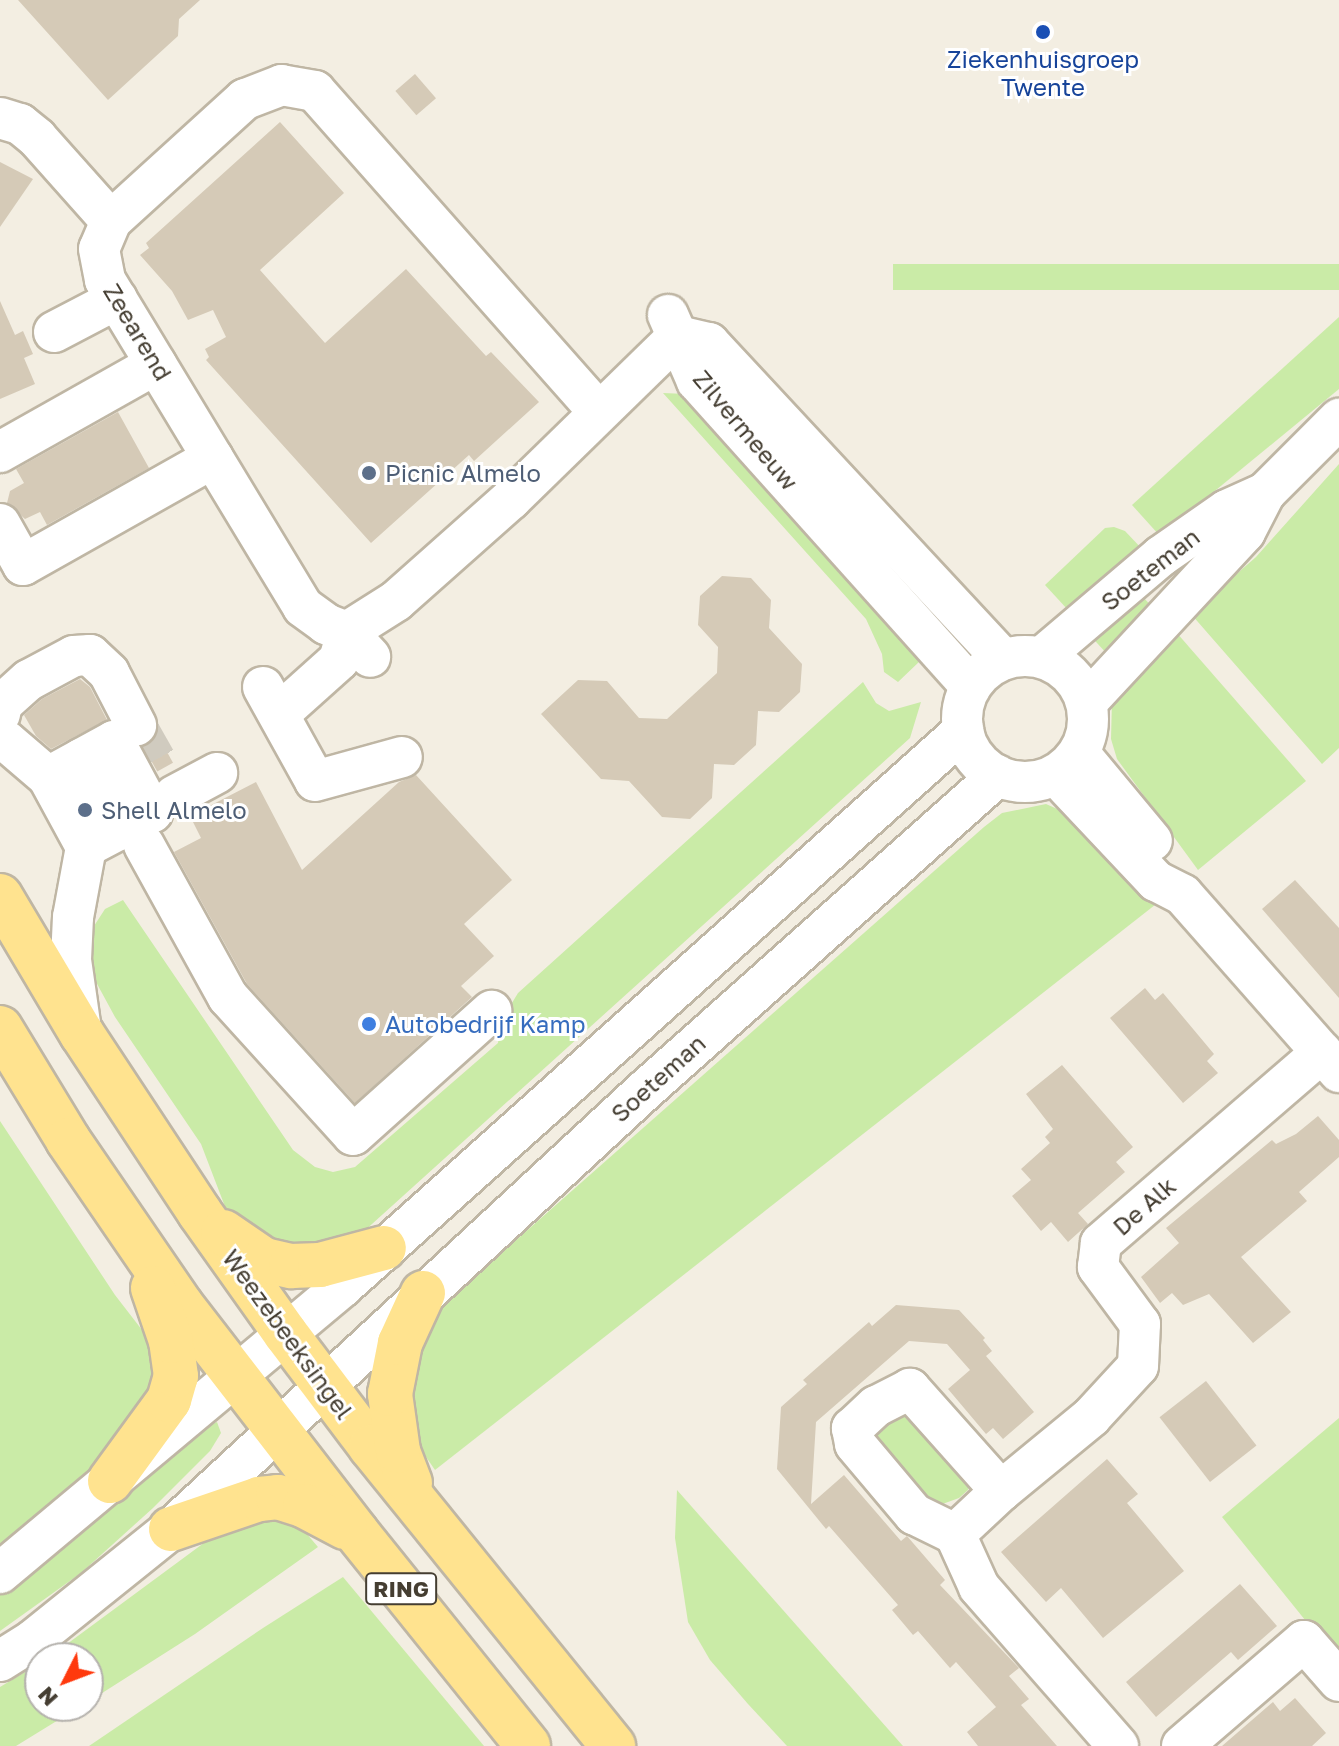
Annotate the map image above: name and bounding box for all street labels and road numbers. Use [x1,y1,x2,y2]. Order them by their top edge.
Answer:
street label: Zeearend [98,278,178,386]
street label: Zilvermeeuw [688,364,804,496]
street label: Soeteman [1095,522,1205,616]
street label: Soeteman [605,1028,711,1128]
street label: De Alk [1107,1171,1181,1241]
street label: Weezebeeksingel [217,1244,359,1424]
road number: RING [365,1571,437,1607]

